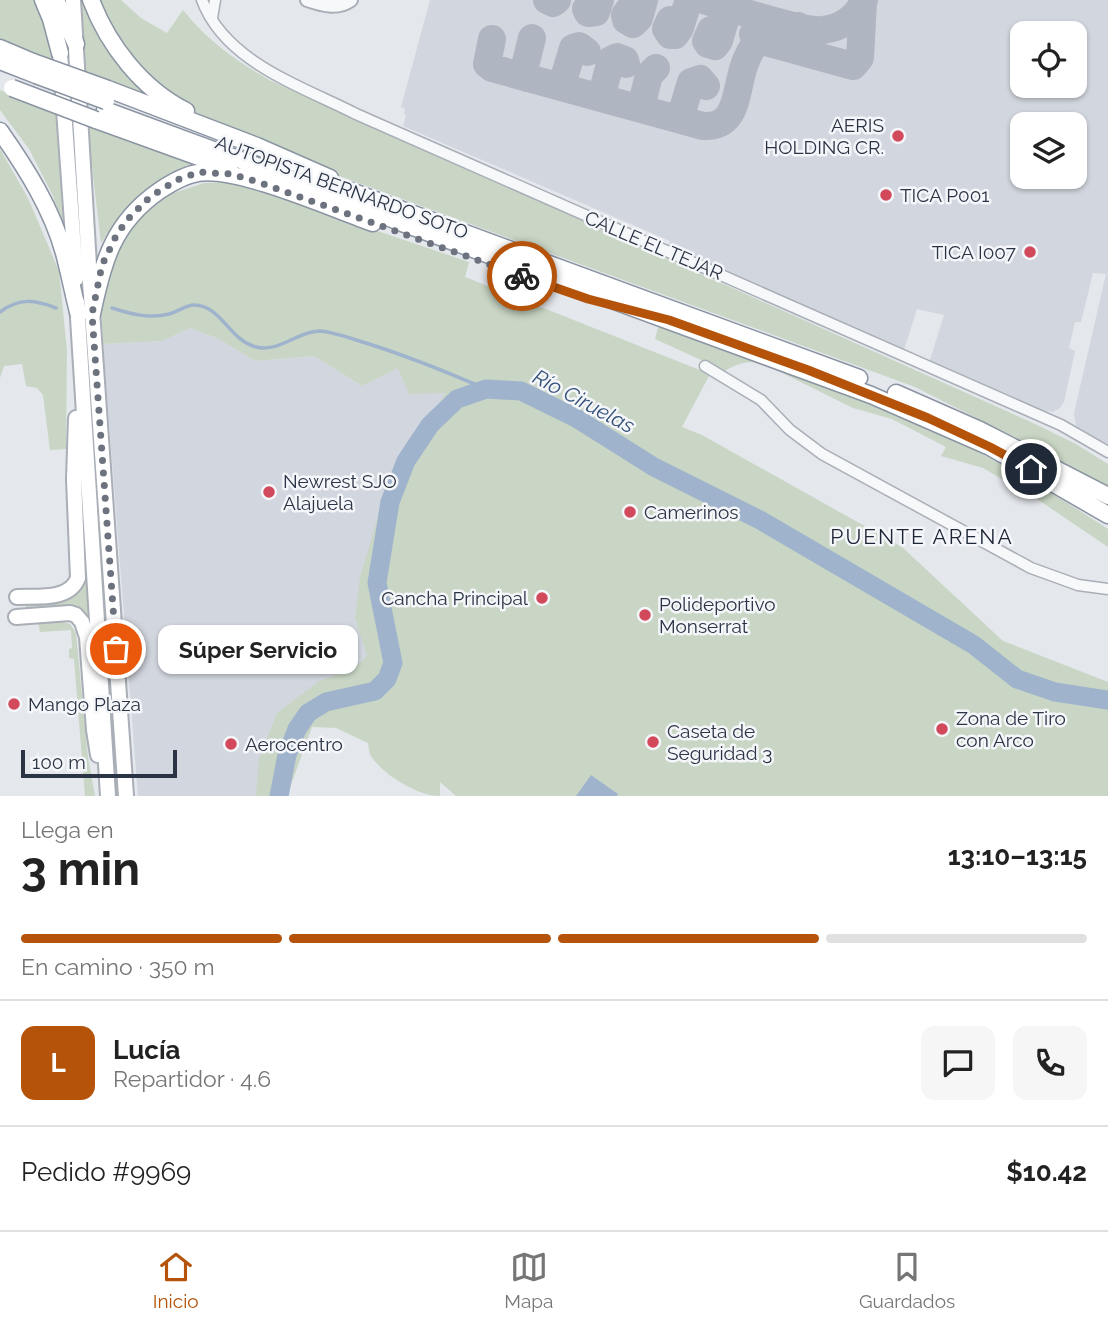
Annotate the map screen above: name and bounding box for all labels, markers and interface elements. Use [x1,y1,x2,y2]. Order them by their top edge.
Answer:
map controls [1010,21,1087,189]
button: locate [1010,21,1087,98]
button: layers [1010,112,1087,189]
place label: AERIS HOLDING CR. [764,114,884,158]
marker: AERIS HOLDING CR. [890,128,906,144]
street label: AUTOPISTA BERNARDO SOTO [213,131,471,243]
place label: TICA P001 [900,184,989,206]
marker: TICA P001 [878,187,894,203]
street label: CALLE EL TEJAR [582,206,726,284]
courier [487,241,557,311]
place label: TICA I007 [932,241,1016,263]
marker: TICA I007 [1022,244,1038,260]
icon: bike [503,257,541,295]
water label: Río Ciruelas [529,364,639,438]
pin [1001,439,1061,499]
icon: home [1012,450,1050,488]
place label: Newrest SJO Alajuela [283,470,397,514]
marker: Newrest SJO Alajuela [261,484,277,500]
place label: Camerinos [644,501,738,523]
marker: Camerinos [622,504,638,520]
district label: PUENTE ARENA [830,524,1014,549]
place label: Cancha Principal [381,587,529,609]
marker: Cancha Principal [534,590,550,606]
place label: Polideportivo Monserrat [659,593,776,637]
marker: Polideportivo Monserrat [637,607,653,623]
pin [86,619,146,679]
callout: Súper Servicio [158,624,358,674]
icon: bag [97,630,135,668]
text: Súper Servicio [179,636,337,663]
place label: Mango Plaza [28,693,141,715]
marker: Mango Plaza [6,696,22,712]
place label: Zona de Tiro con Arco [956,707,1066,751]
place label: Caseta de Seguridad 3 [667,720,773,764]
marker: Zona de Tiro con Arco [934,721,950,737]
place label: Aerocentro [245,733,343,755]
marker: Caseta de Seguridad 3 [645,734,661,750]
marker: Aerocentro [223,736,239,752]
scale bar [21,747,177,779]
text: 100 m [32,751,86,773]
text: Llega en [21,816,114,843]
text: 13:10–13:15 [948,841,1087,871]
text: 3 min [21,842,140,896]
text: En camino · 350 m [21,953,215,980]
button: chat [921,1026,995,1100]
button: phone [1013,1026,1087,1100]
text: Lucía [113,1035,180,1065]
text: L [50,1048,66,1078]
text: Repartidor · 4.6 [113,1065,271,1092]
text: Pedido #9969 [21,1157,191,1187]
text: $10.42 [1006,1157,1087,1187]
tab: Inicio [153,1248,199,1312]
tab: Mapa [504,1248,553,1312]
tab: Guardados [859,1248,955,1312]

